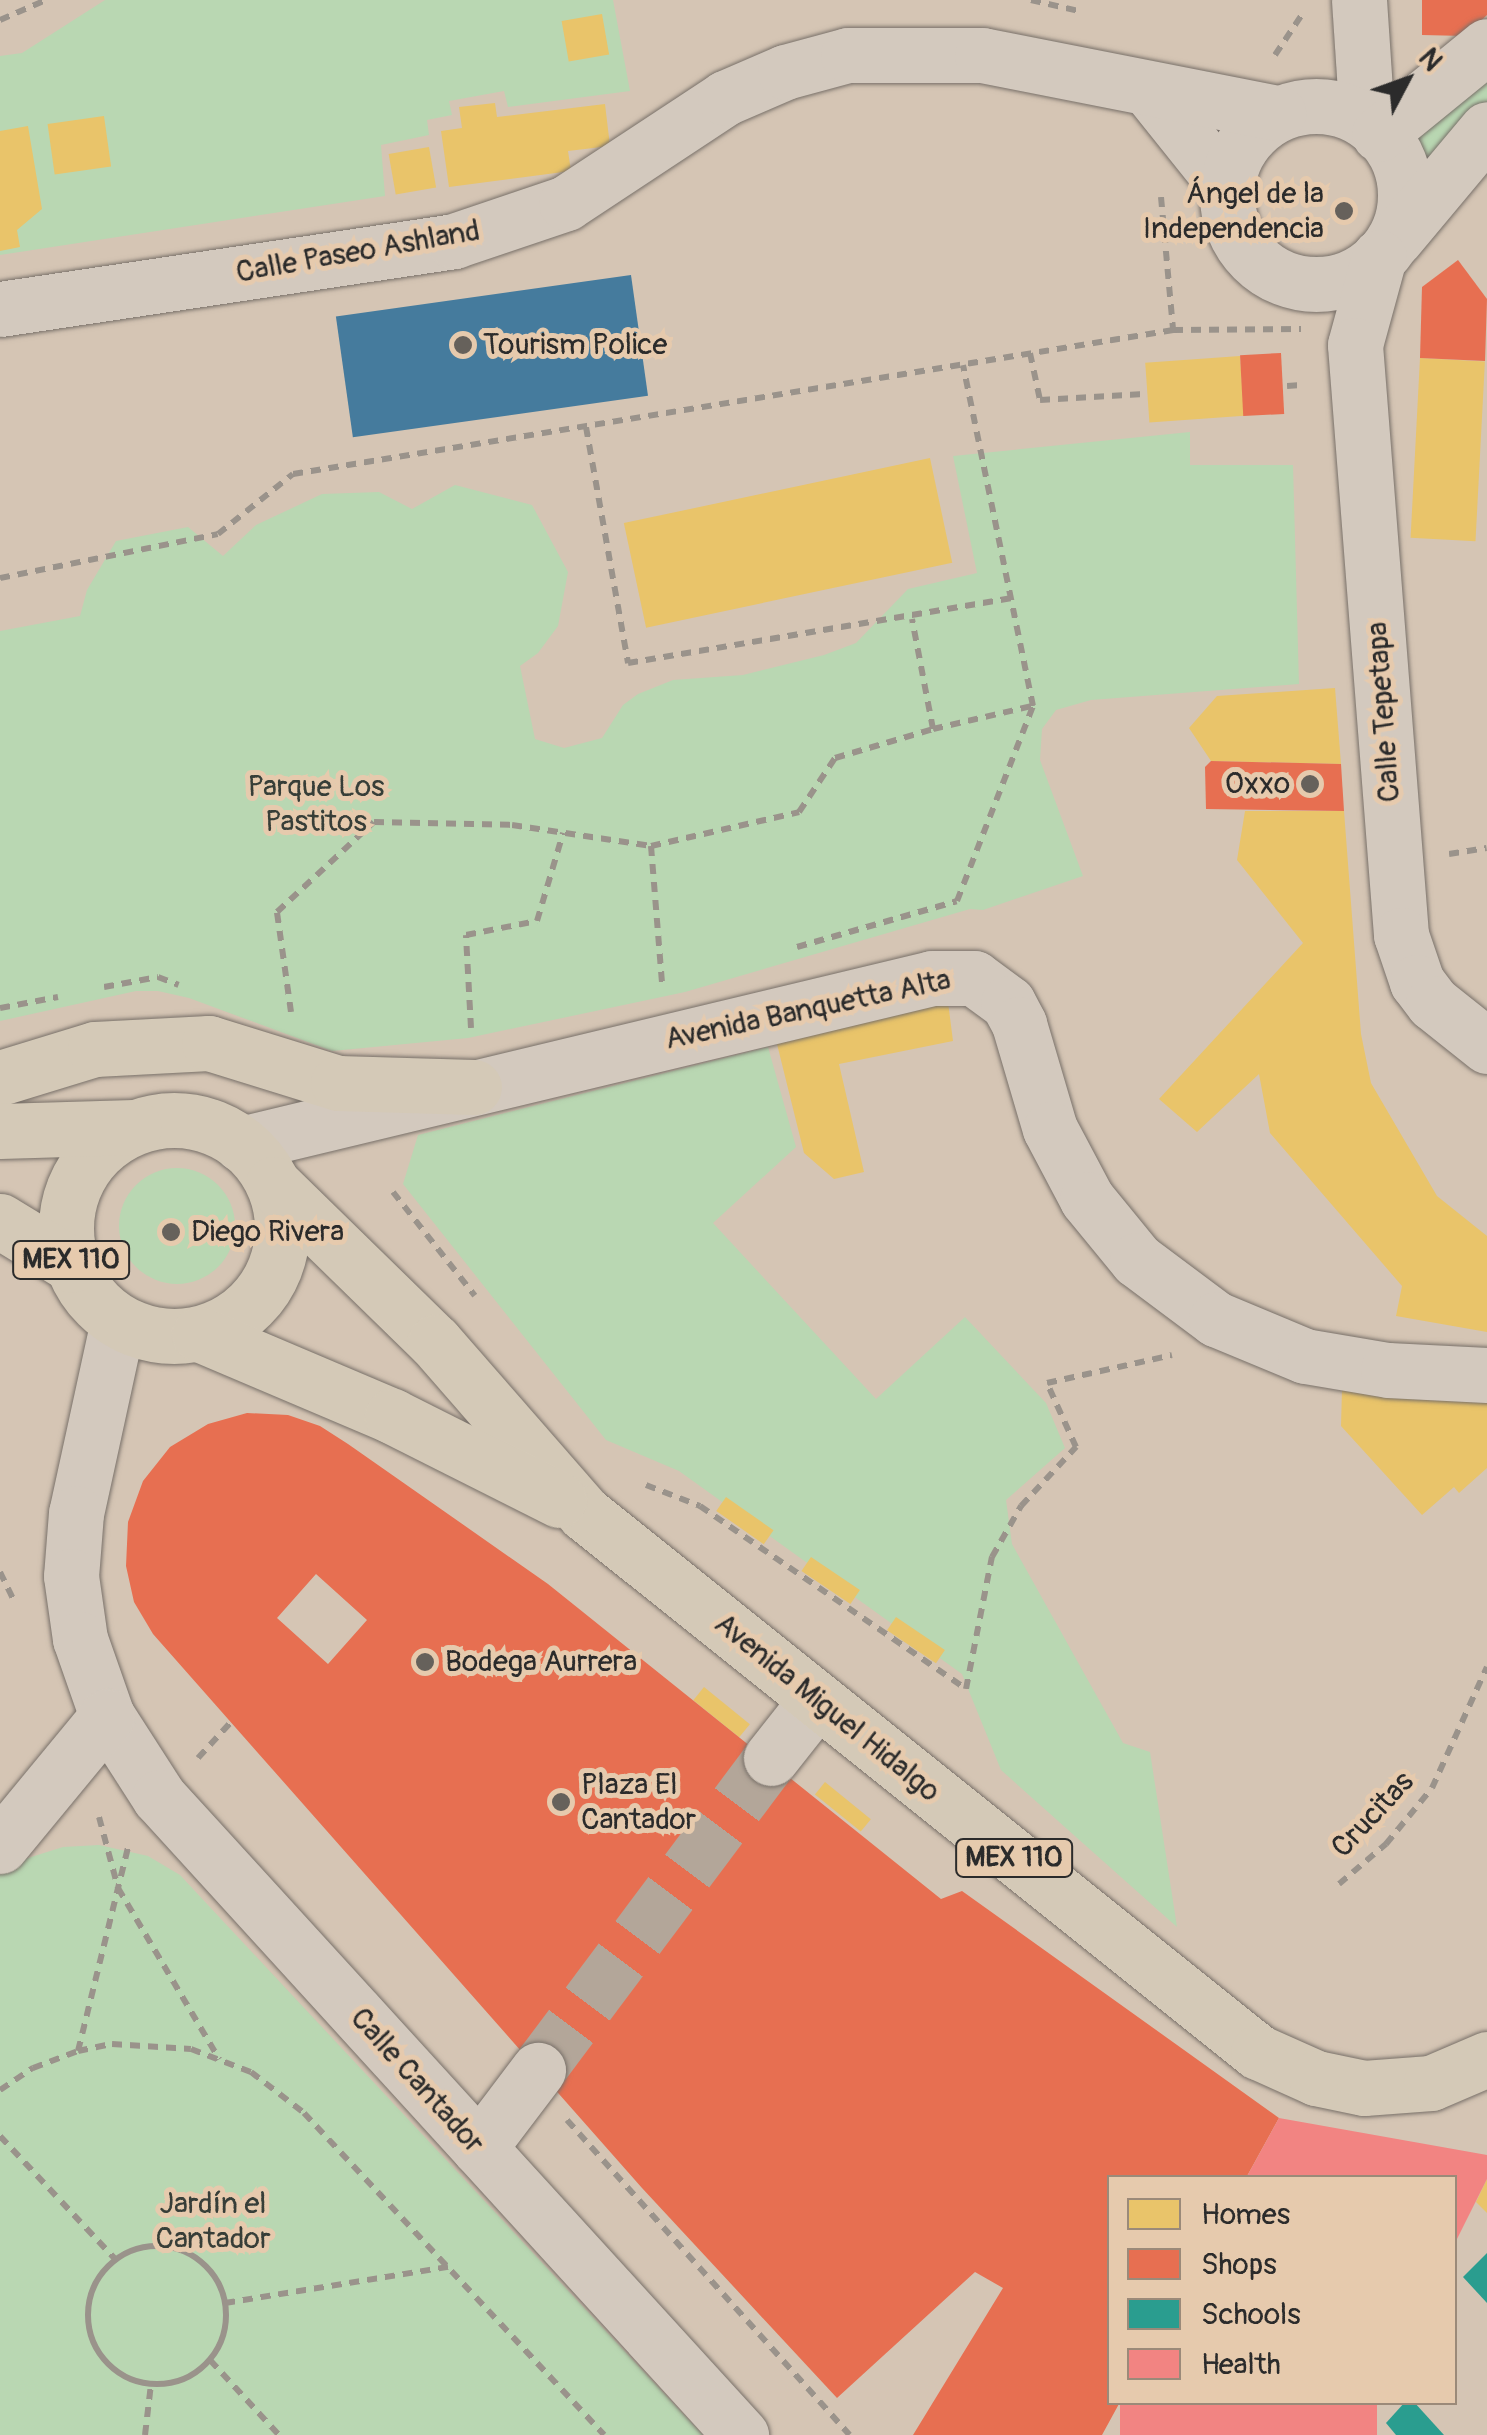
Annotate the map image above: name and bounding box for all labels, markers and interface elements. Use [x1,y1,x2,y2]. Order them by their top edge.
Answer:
north arrow [1357,30,1457,130]
text: N [1411,41,1449,79]
place label: Ángel de la Independencia [1143,176,1324,246]
marker: Ángel de la Independencia [1333,200,1355,222]
street label: Calle Paseo Ashland [233,213,483,291]
place label: Tourism Police [483,327,667,363]
marker: Tourism Police [452,334,474,356]
street label: Calle Tepetapa [1360,621,1408,803]
place label: Oxxo [1225,766,1290,802]
park label: Parque Los Pastitos [248,769,384,840]
marker: Oxxo [1299,773,1321,795]
street label: Avenida Banquetta Alta [662,962,954,1058]
place label: Diego Rivera [191,1214,344,1250]
marker: Diego Rivera [160,1221,182,1243]
road number: MEX 110 [11,1237,131,1283]
street label: Avenida Miguel Hidalgo [707,1606,947,1810]
place label: Bodega Aurrera [445,1644,637,1680]
marker: Bodega Aurrera [414,1651,436,1673]
street label: Crucitas [1324,1765,1422,1865]
place label: Plaza El Cantador [581,1767,696,1838]
marker: Plaza El Cantador [550,1791,572,1813]
road number: MEX 110 [954,1835,1074,1881]
street label: Calle Cantador [342,2001,492,2161]
legend [1107,2175,1457,2405]
park label: Jardín el Cantador [155,2186,271,2256]
text: Homes [1201,2196,1290,2233]
text: Shops [1201,2246,1277,2283]
text: Schools [1201,2296,1301,2333]
text: Health [1201,2346,1281,2383]

